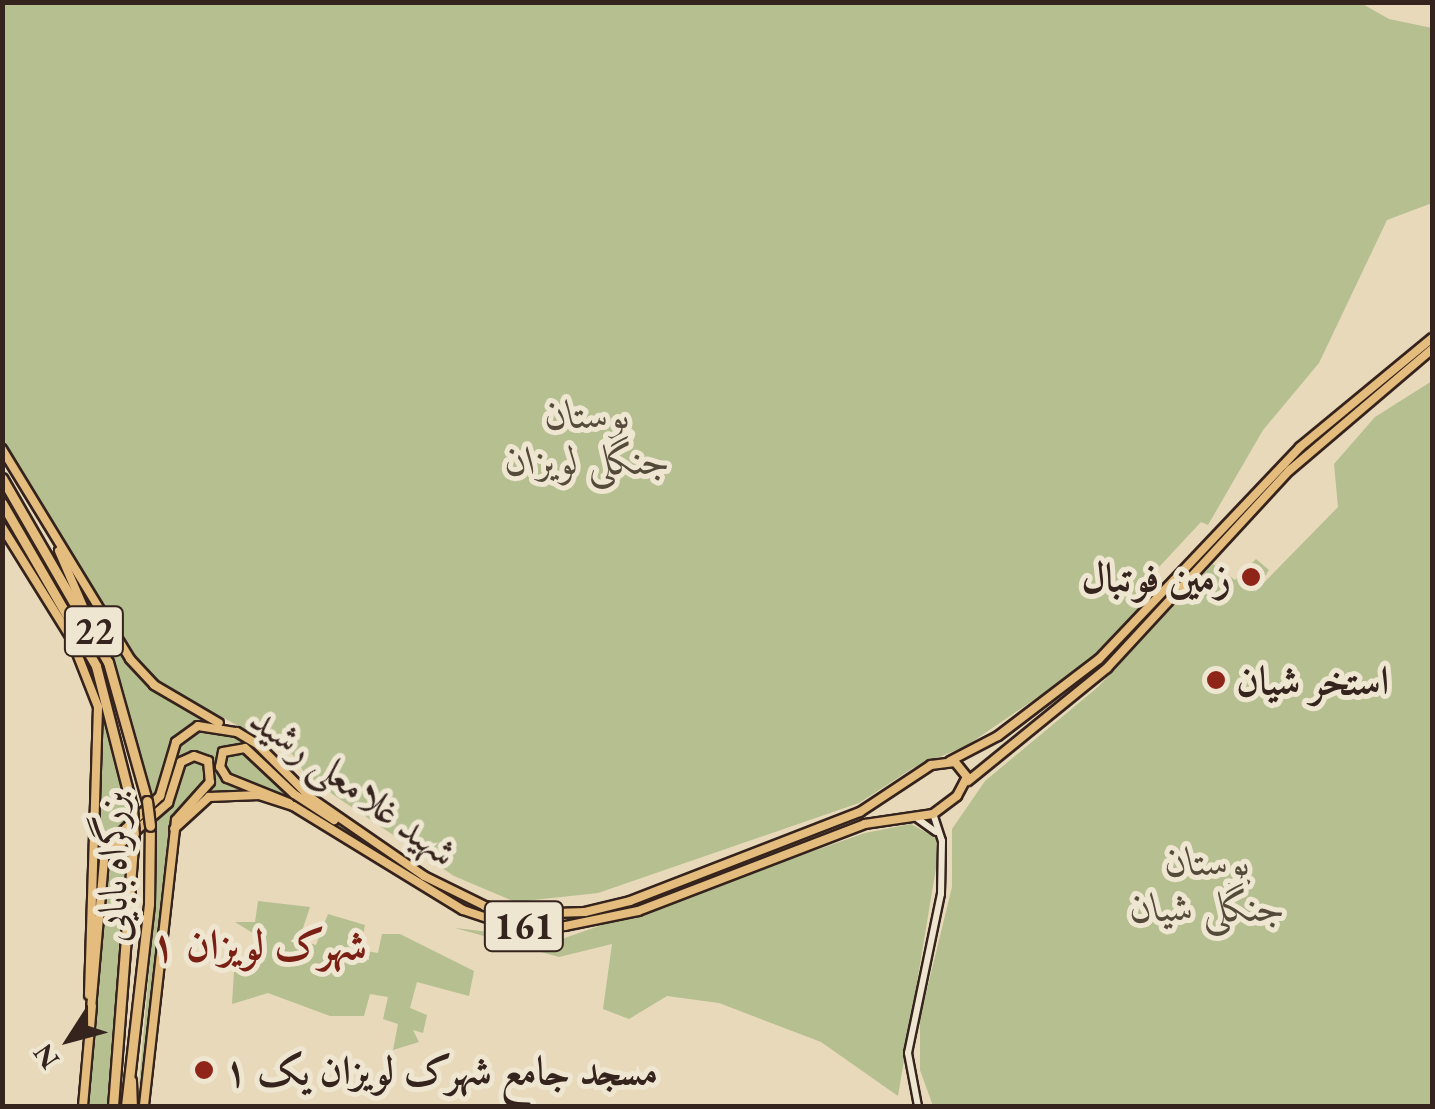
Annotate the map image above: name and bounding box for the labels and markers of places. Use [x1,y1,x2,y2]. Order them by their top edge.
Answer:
place label: زمین فوتبال [1081,553,1231,601]
marker: زمین فوتبال [1240,566,1262,588]
place label: استخر شیان [1236,656,1389,704]
marker: استخر شیان [1205,669,1227,691]
place label: مسجد جامع شهرک لویزان یک ۱ [224,1046,658,1094]
marker: مسجد جامع شهرک لویزان یک ۱ [193,1059,215,1081]

